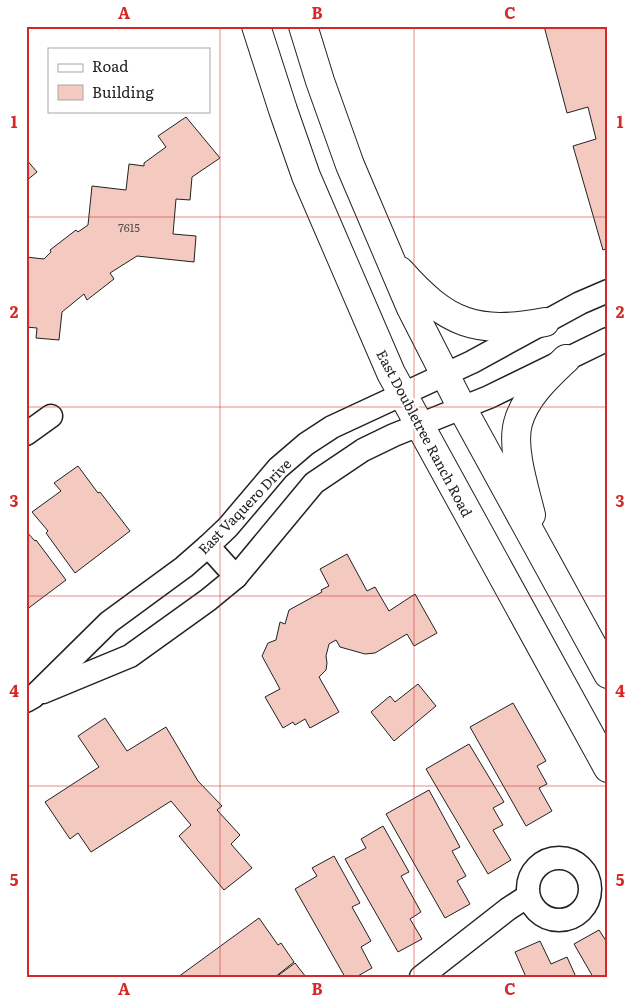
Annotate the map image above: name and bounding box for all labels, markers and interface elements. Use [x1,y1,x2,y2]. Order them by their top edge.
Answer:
text: A [118,0,130,24]
text: B [311,0,323,24]
text: C [504,0,516,24]
legend [48,48,210,112]
text: Road [92,54,128,77]
text: Building [92,80,154,103]
text: 1 [11,109,18,133]
text: 1 [617,109,624,133]
house number: 7615 [118,219,140,235]
text: 2 [10,299,19,323]
text: 2 [616,299,625,323]
street label: East Doubletree Ranch Road [372,346,478,521]
street label: East Vaquero Drive [193,454,295,558]
text: 3 [10,488,19,512]
text: 3 [616,488,625,512]
text: 4 [9,678,19,702]
text: 4 [615,678,625,702]
text: 5 [10,867,19,891]
text: 5 [616,867,625,891]
text: A [118,976,130,1000]
text: B [311,976,323,1000]
text: C [504,976,516,1000]

